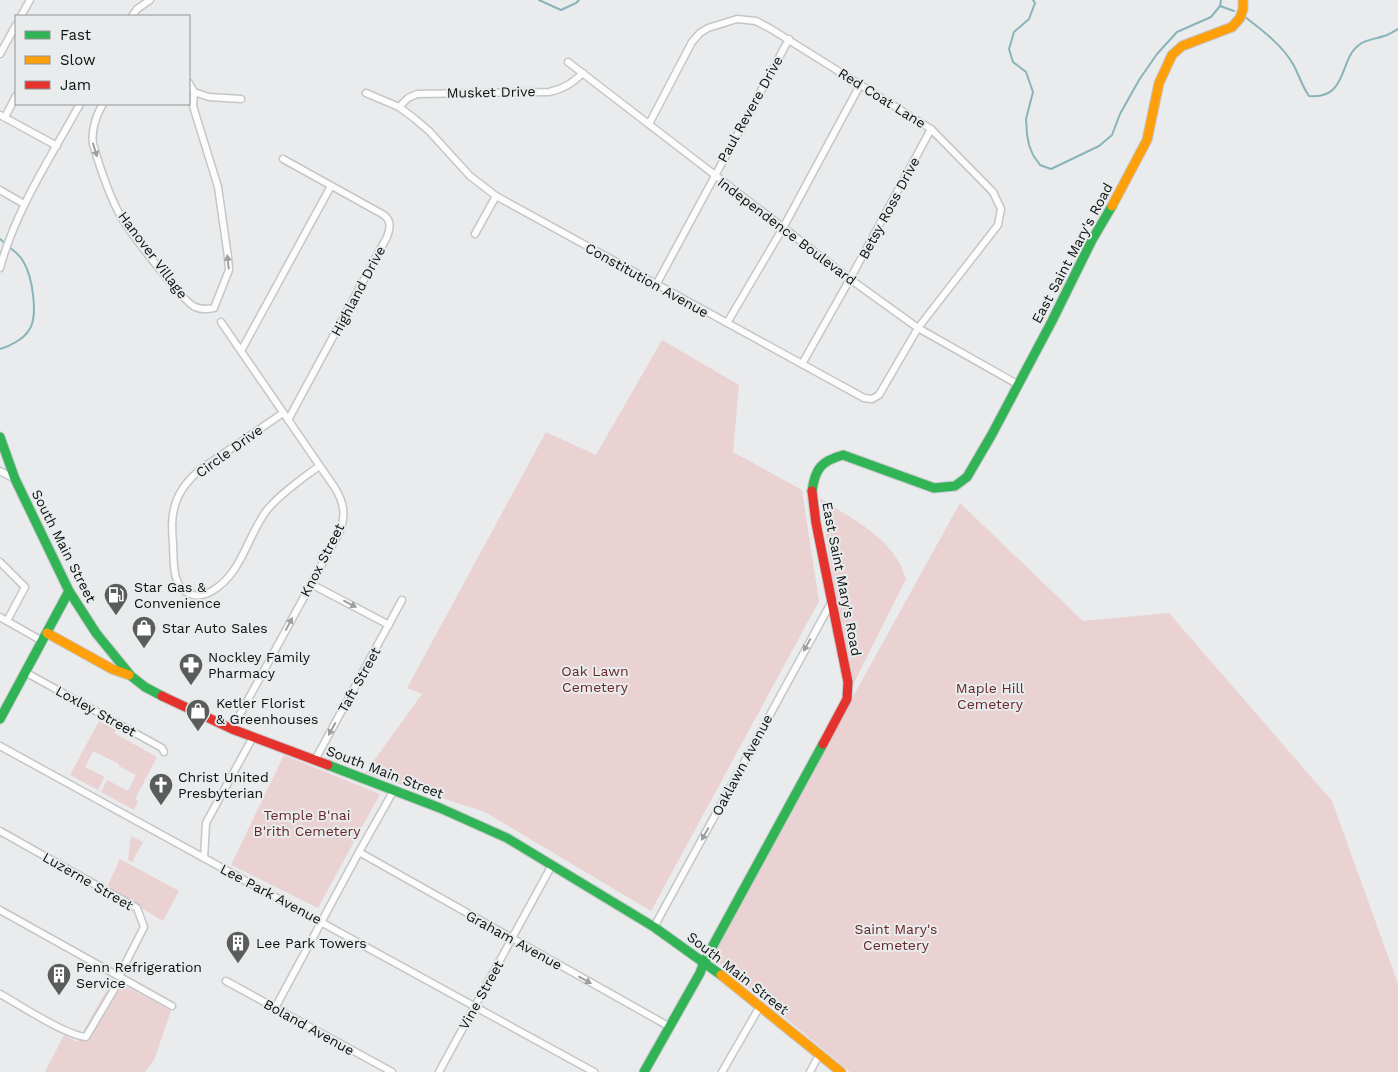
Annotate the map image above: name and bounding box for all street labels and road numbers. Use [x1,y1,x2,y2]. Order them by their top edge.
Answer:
street label: Paul Revere Drive [714,53,786,165]
street label: Red Coat Lane [835,65,929,131]
street label: Musket Drive [446,83,536,101]
street label: Betsy Ross Drive [855,154,923,262]
street label: Independence Boulevard [715,174,859,288]
street label: East Saint Mary's Road [1028,180,1116,326]
street label: Hanover Village [115,208,191,302]
street label: Constitution Avenue [583,239,711,321]
street label: Highland Drive [328,243,388,339]
street label: Circle Drive [192,421,266,481]
street label: South Main Street [29,487,99,605]
street label: East Saint Mary's Road [819,501,865,657]
street label: Knox Street [297,521,347,599]
street label: Taft Street [334,644,384,716]
street label: Loxley Street [53,682,139,740]
street label: Oaklawn Avenue [709,712,775,818]
street label: South Main Street [324,742,446,802]
street label: Luzerne Street [40,849,136,913]
street label: Lee Park Avenue [218,860,324,928]
street label: Graham Avenue [463,907,565,973]
street label: South Main Street [684,928,792,1018]
street label: Vine Street [455,958,507,1032]
street label: Boland Avenue [261,996,357,1058]

